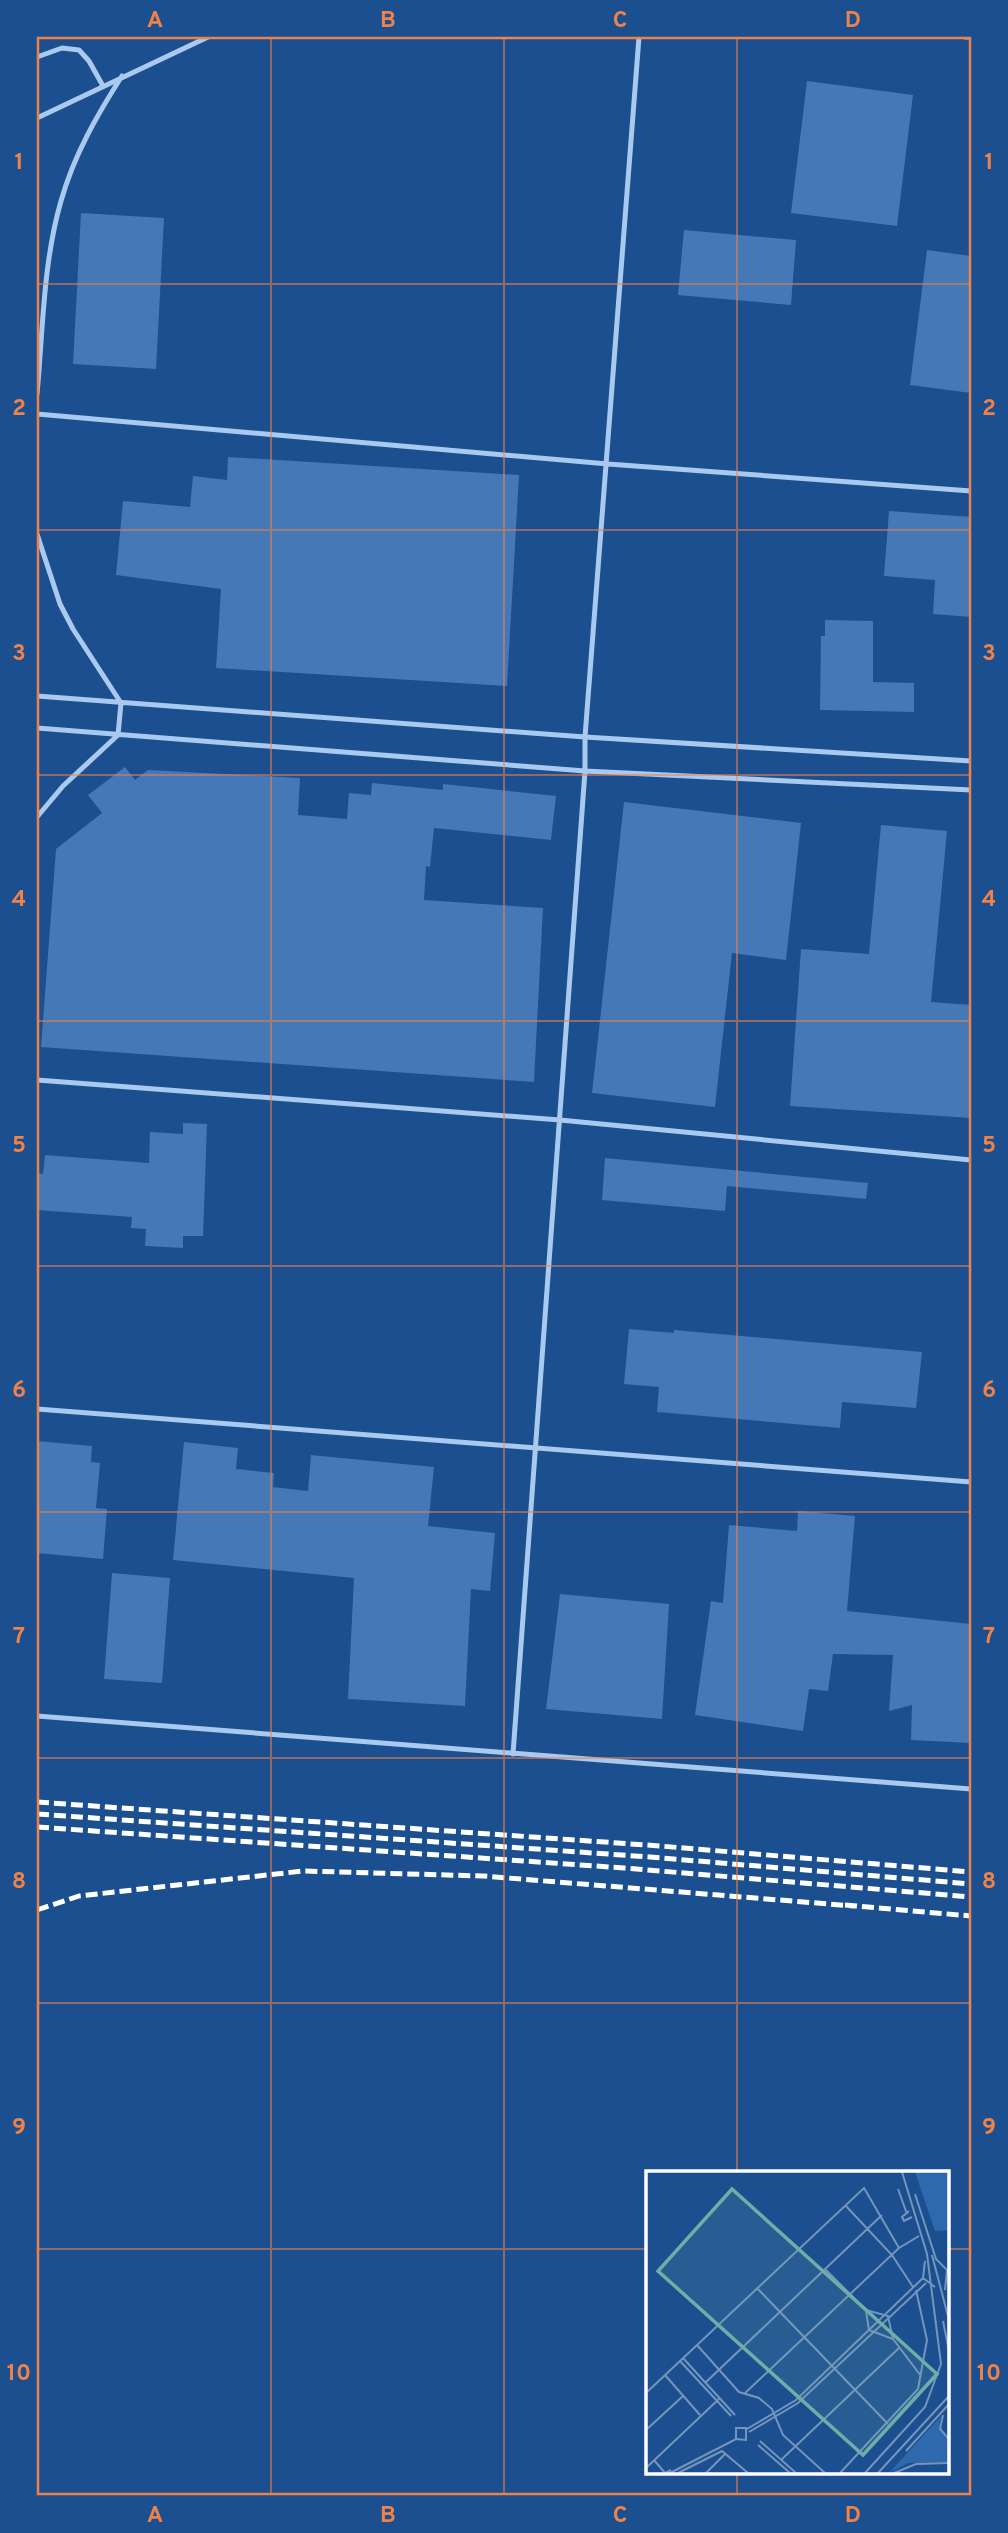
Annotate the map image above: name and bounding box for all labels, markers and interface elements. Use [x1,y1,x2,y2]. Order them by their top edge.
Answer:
text: A [147,7,163,36]
text: B [380,7,396,36]
text: C [613,7,627,36]
text: D [845,7,861,36]
text: 1 [14,149,24,178]
text: 1 [984,149,994,178]
text: 2 [12,395,26,424]
text: 2 [982,395,996,424]
text: 3 [12,640,26,669]
text: 3 [982,640,996,669]
text: 4 [12,886,26,915]
text: 4 [982,886,996,915]
text: 5 [12,1132,26,1161]
text: 5 [982,1132,996,1161]
text: 6 [12,1377,26,1406]
text: 6 [982,1377,996,1406]
text: 7 [13,1623,25,1652]
text: 7 [983,1623,995,1652]
text: 8 [12,1868,26,1897]
text: 8 [982,1868,996,1897]
text: 9 [12,2114,26,2143]
text: 9 [982,2114,996,2143]
inset map [646,2171,948,2474]
text: 10 [7,2360,31,2389]
text: 10 [977,2360,1001,2389]
text: A [147,2502,163,2531]
text: B [380,2502,396,2531]
text: C [613,2502,627,2531]
text: D [845,2502,861,2531]

